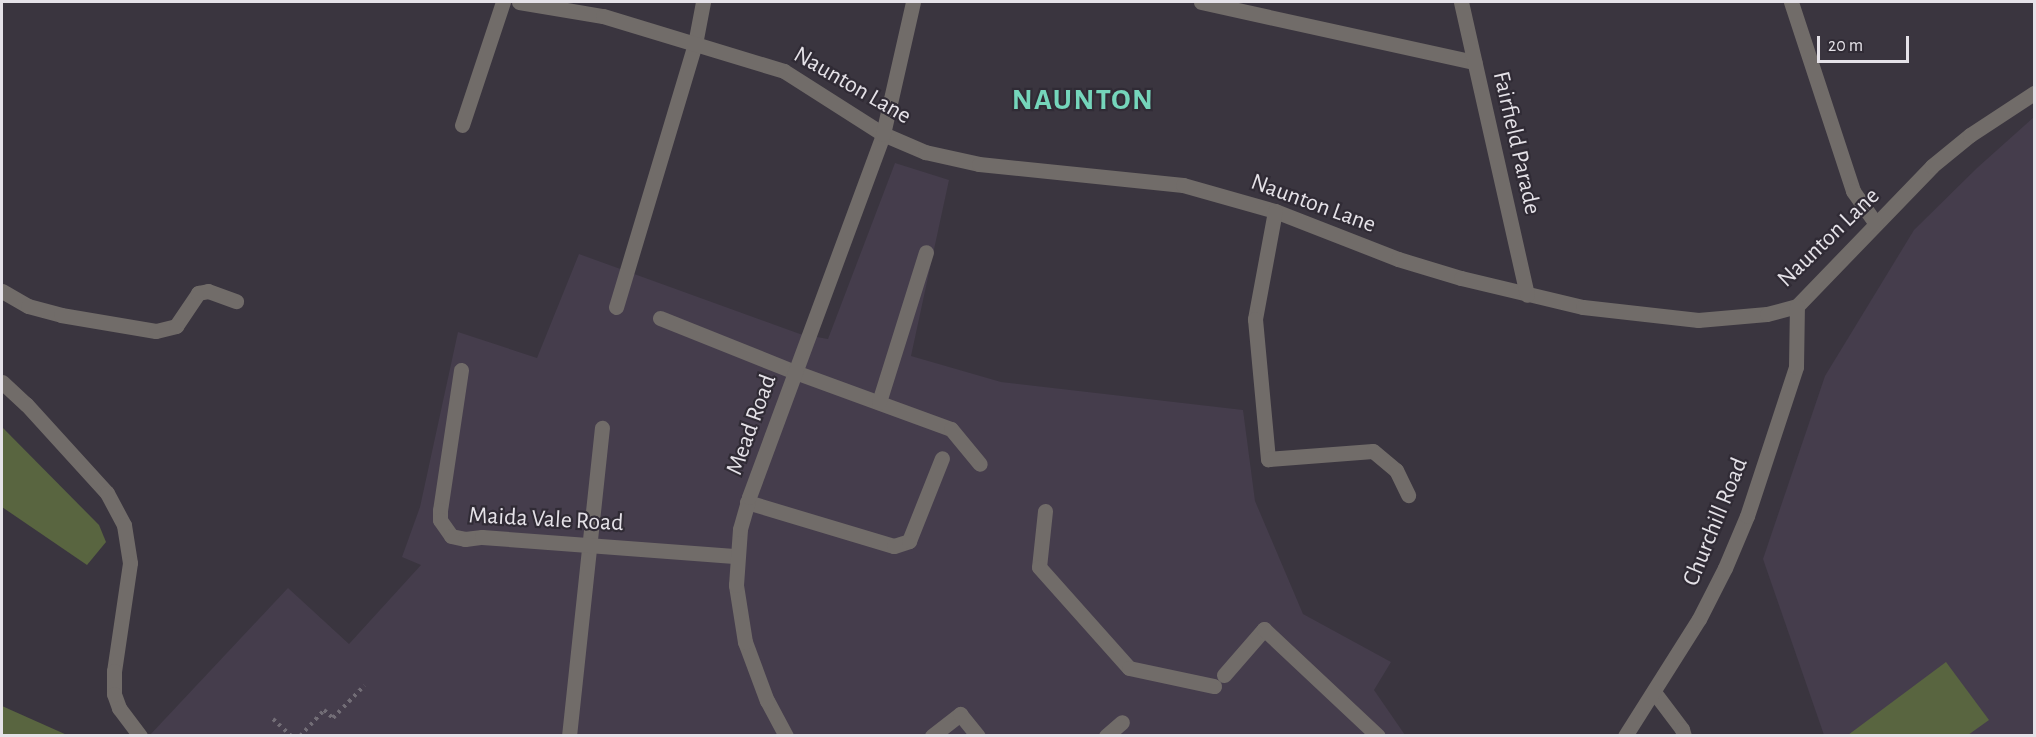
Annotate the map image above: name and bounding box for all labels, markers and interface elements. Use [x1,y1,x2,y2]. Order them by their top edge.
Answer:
scale bar [1820,24,1912,62]
text: 20 m [1828,37,1863,55]
street label: Naunton Lane [788,41,916,131]
street label: Fairfield Parade [1486,69,1546,217]
district label: NAUNTON [1012,82,1154,118]
street label: Naunton Lane [1247,168,1379,240]
street label: Naunton Lane [1772,182,1886,294]
street label: Mead Road [721,371,783,479]
street label: Churchill Road [1677,454,1755,590]
street label: Maida Vale Road [468,502,624,538]

